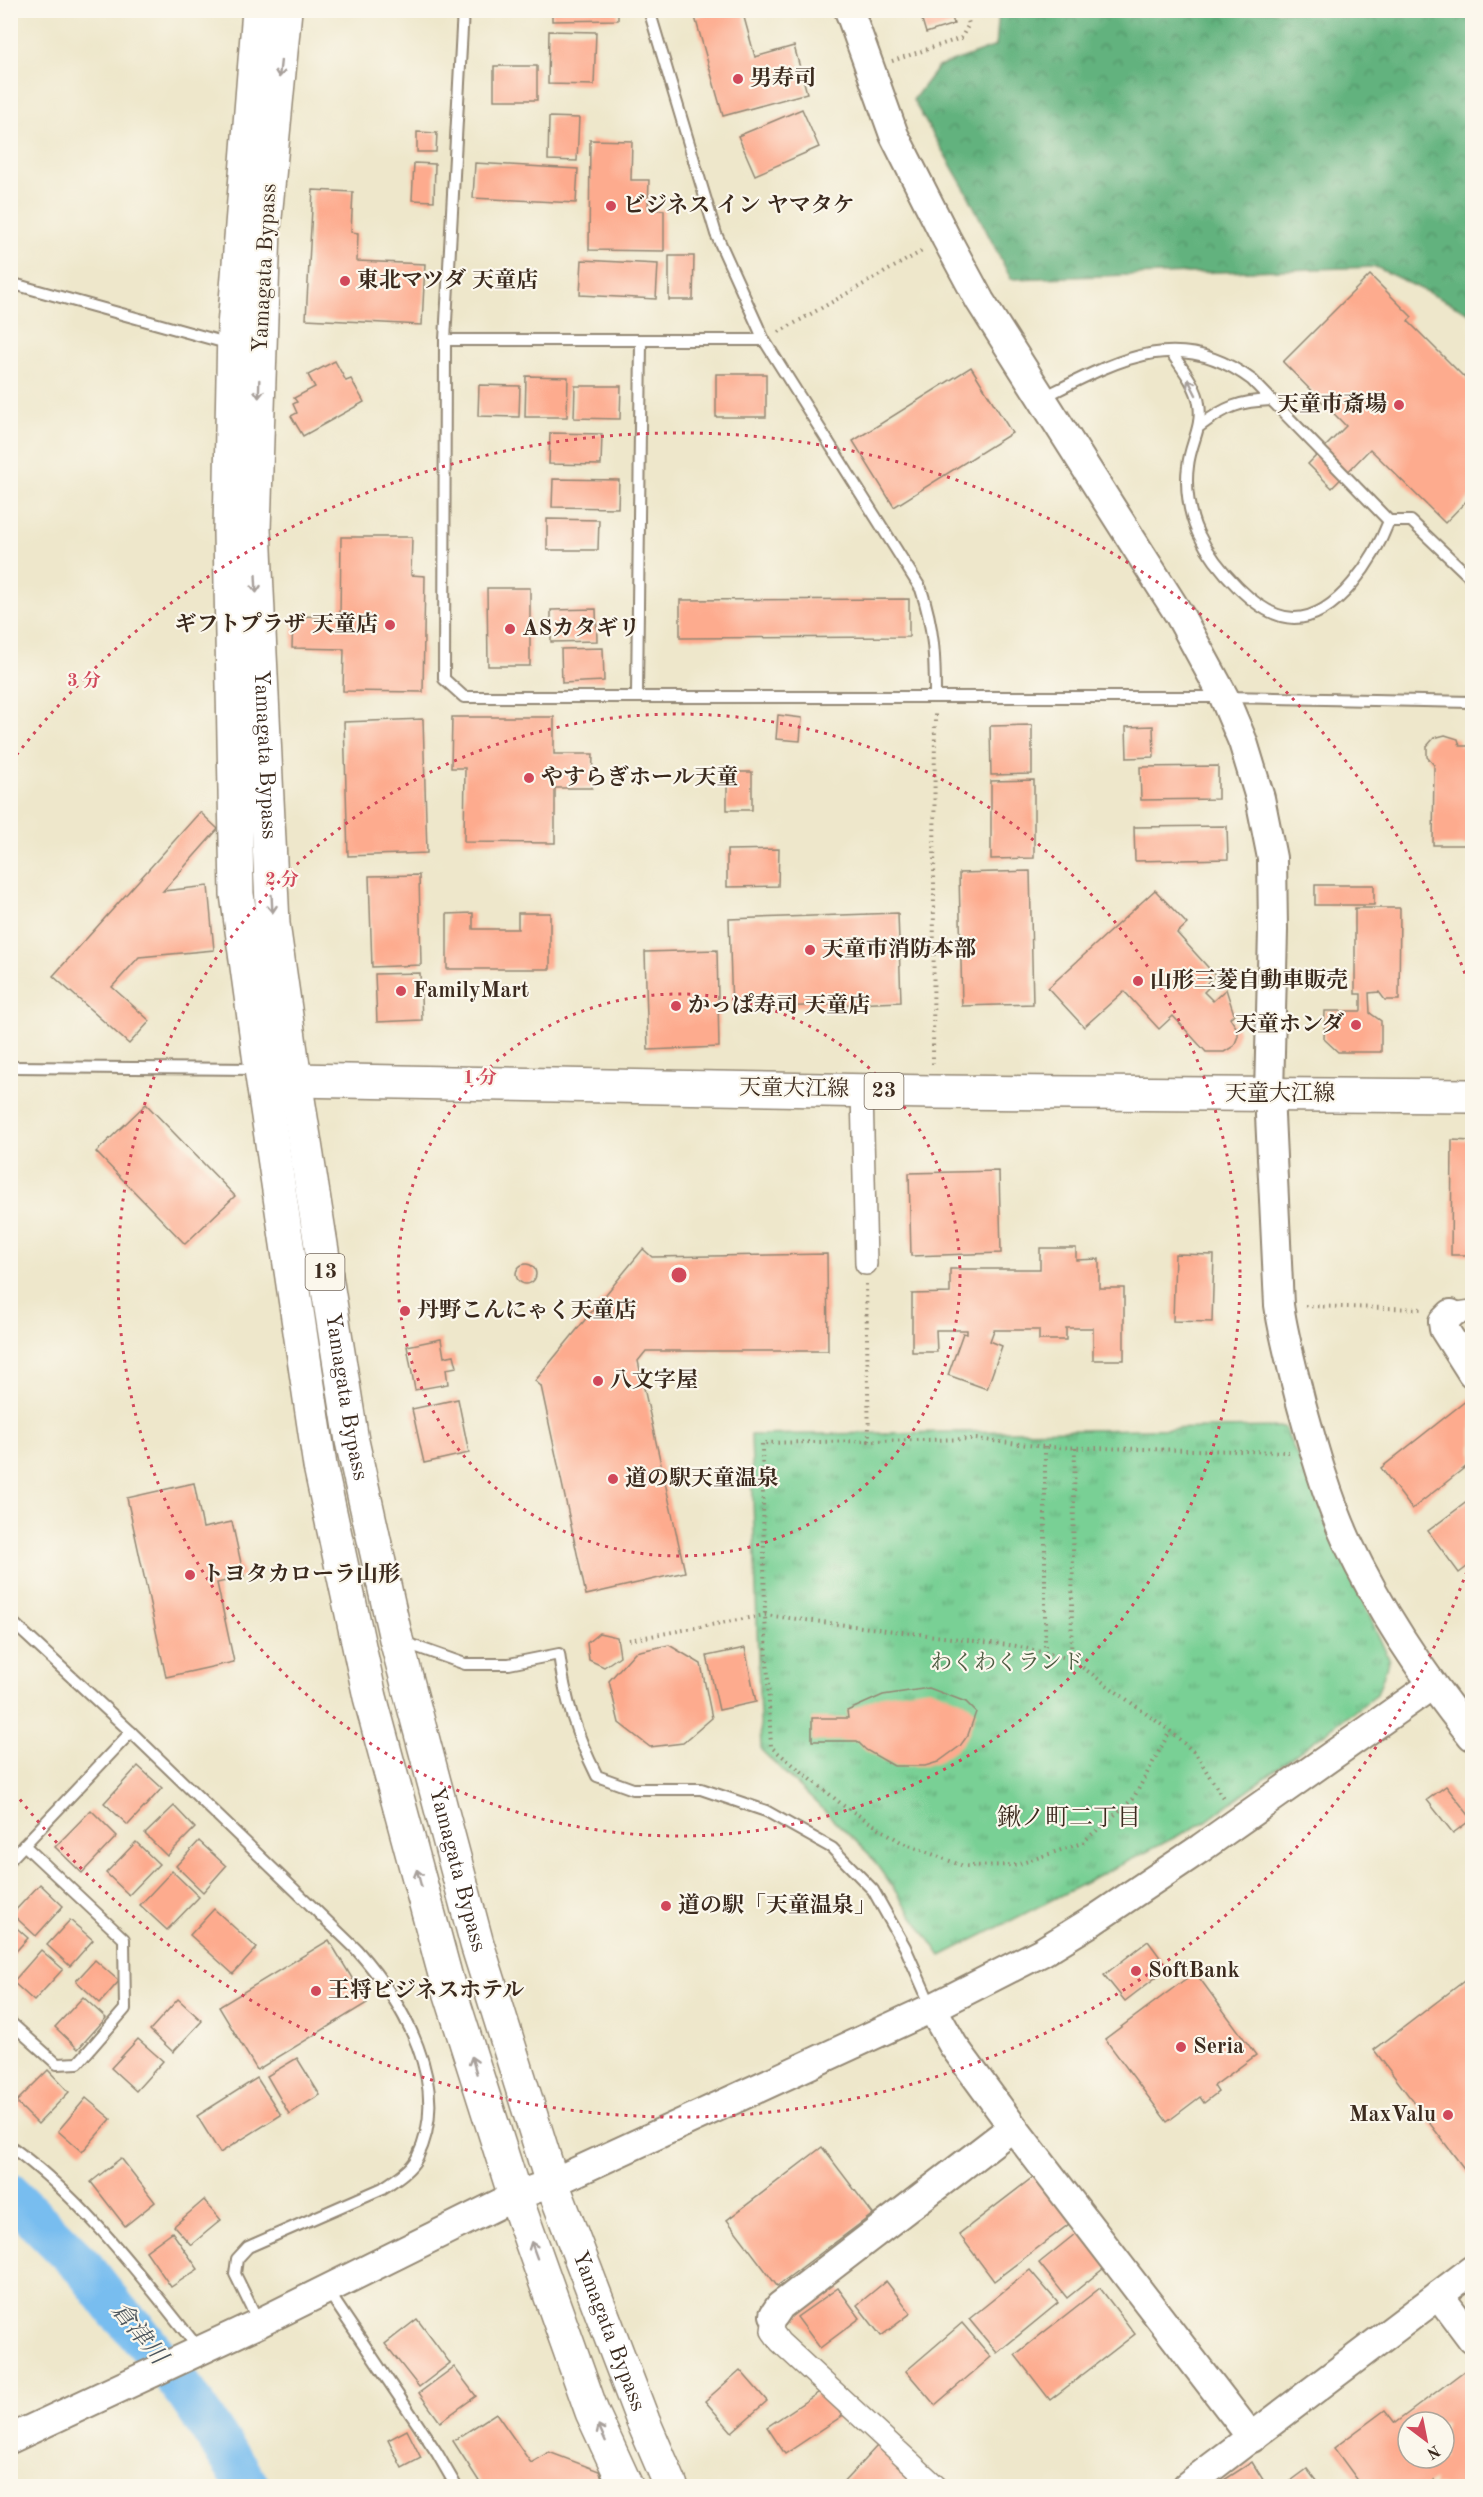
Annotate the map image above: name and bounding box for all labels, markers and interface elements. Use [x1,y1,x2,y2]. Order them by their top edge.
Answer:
one-way arrow [274,58,285,78]
place label: 男寿司 [750,66,816,90]
marker: 男寿司 [731,72,745,86]
street label: Yamagata Bypass [250,183,280,353]
place label: ビジネス イン ヤマタケ [623,192,855,217]
marker: ビジネス イン ヤマタケ [604,199,618,213]
place label: 東北マツダ 天童店 [357,268,538,292]
marker: 東北マツダ 天童店 [338,274,352,288]
one-way arrow [253,378,264,398]
one-way arrow [1186,378,1197,396]
place label: 天童市斎場 [1277,392,1387,416]
marker: 天童市斎場 [1392,398,1406,412]
one-way arrow [251,573,262,593]
place label: ギフトプラザ 天童店 [174,612,378,636]
place label: ASカタギリ [522,617,640,640]
marker: ギフトプラザ 天童店 [383,618,397,632]
marker: ASカタギリ [503,622,517,636]
street label: Yamagata Bypass [250,669,280,840]
text: 3 分 [67,670,101,690]
place label: やすらぎホール天童 [541,765,739,789]
marker: やすらぎホール天童 [522,771,536,785]
text: 2 分 [265,869,299,889]
one-way arrow [266,894,277,914]
place label: 天童市消防本部 [822,937,976,961]
marker: 天童市消防本部 [803,943,817,957]
place label: 山形三菱自動車販売 [1150,968,1348,992]
marker: 山形三菱自動車販売 [1131,974,1145,988]
place label: FamilyMart [413,980,529,1002]
marker: FamilyMart [394,984,408,998]
place label: かっぱ寿司 天童店 [688,993,870,1017]
marker: かっぱ寿司 天童店 [669,999,683,1013]
place label: 天童ホンダ [1235,1012,1344,1036]
marker: 天童ホンダ [1349,1018,1363,1032]
text: 1 分 [463,1067,497,1087]
road number: 23 [864,1073,904,1109]
street label: 天童大江線 [739,1075,849,1101]
street label: 天童大江線 [1225,1081,1335,1105]
road number: 13 [306,1254,344,1290]
centre of rings [669,1265,689,1285]
place label: 丹野こんにゃく天童店 [417,1298,637,1322]
marker: 丹野こんにゃく天童店 [398,1304,412,1318]
street label: Yamagata Bypass [321,1311,371,1483]
place label: 八文字屋 [610,1368,698,1392]
marker: 八文字屋 [591,1374,605,1388]
place label: 道の駅天童温泉 [625,1466,779,1490]
marker: 道の駅天童温泉 [606,1472,620,1486]
place label: トヨタカローラ山形 [202,1562,400,1586]
marker: トヨタカローラ山形 [183,1568,197,1582]
park label: わくわくランド [930,1651,1084,1674]
street label: Yamagata Bypass [425,1785,490,1955]
district label: 鍬ノ町二丁目 [997,1804,1141,1831]
one-way arrow [413,1869,424,1888]
place label: 道の駅「天童温泉」 [678,1893,876,1917]
marker: 道の駅「天童温泉」 [659,1899,673,1913]
place label: SoftBank [1148,1960,1240,1982]
marker: SoftBank [1129,1964,1143,1978]
place label: 王将ビジネスホテル [328,1977,524,2002]
marker: 王将ビジネスホテル [309,1984,323,1998]
place label: Seria [1193,2036,1244,2058]
marker: Seria [1174,2040,1188,2054]
one-way arrow [467,2056,478,2075]
place label: MaxValu [1349,2104,1436,2126]
marker: MaxValu [1441,2108,1455,2122]
one-way arrow [528,2241,539,2260]
street label: Yamagata Bypass [568,2248,649,2414]
water label: 倉津川 [106,2297,174,2372]
north arrow [1396,2410,1456,2470]
one-way arrow [596,2424,607,2443]
text: N [1423,2441,1442,2461]

